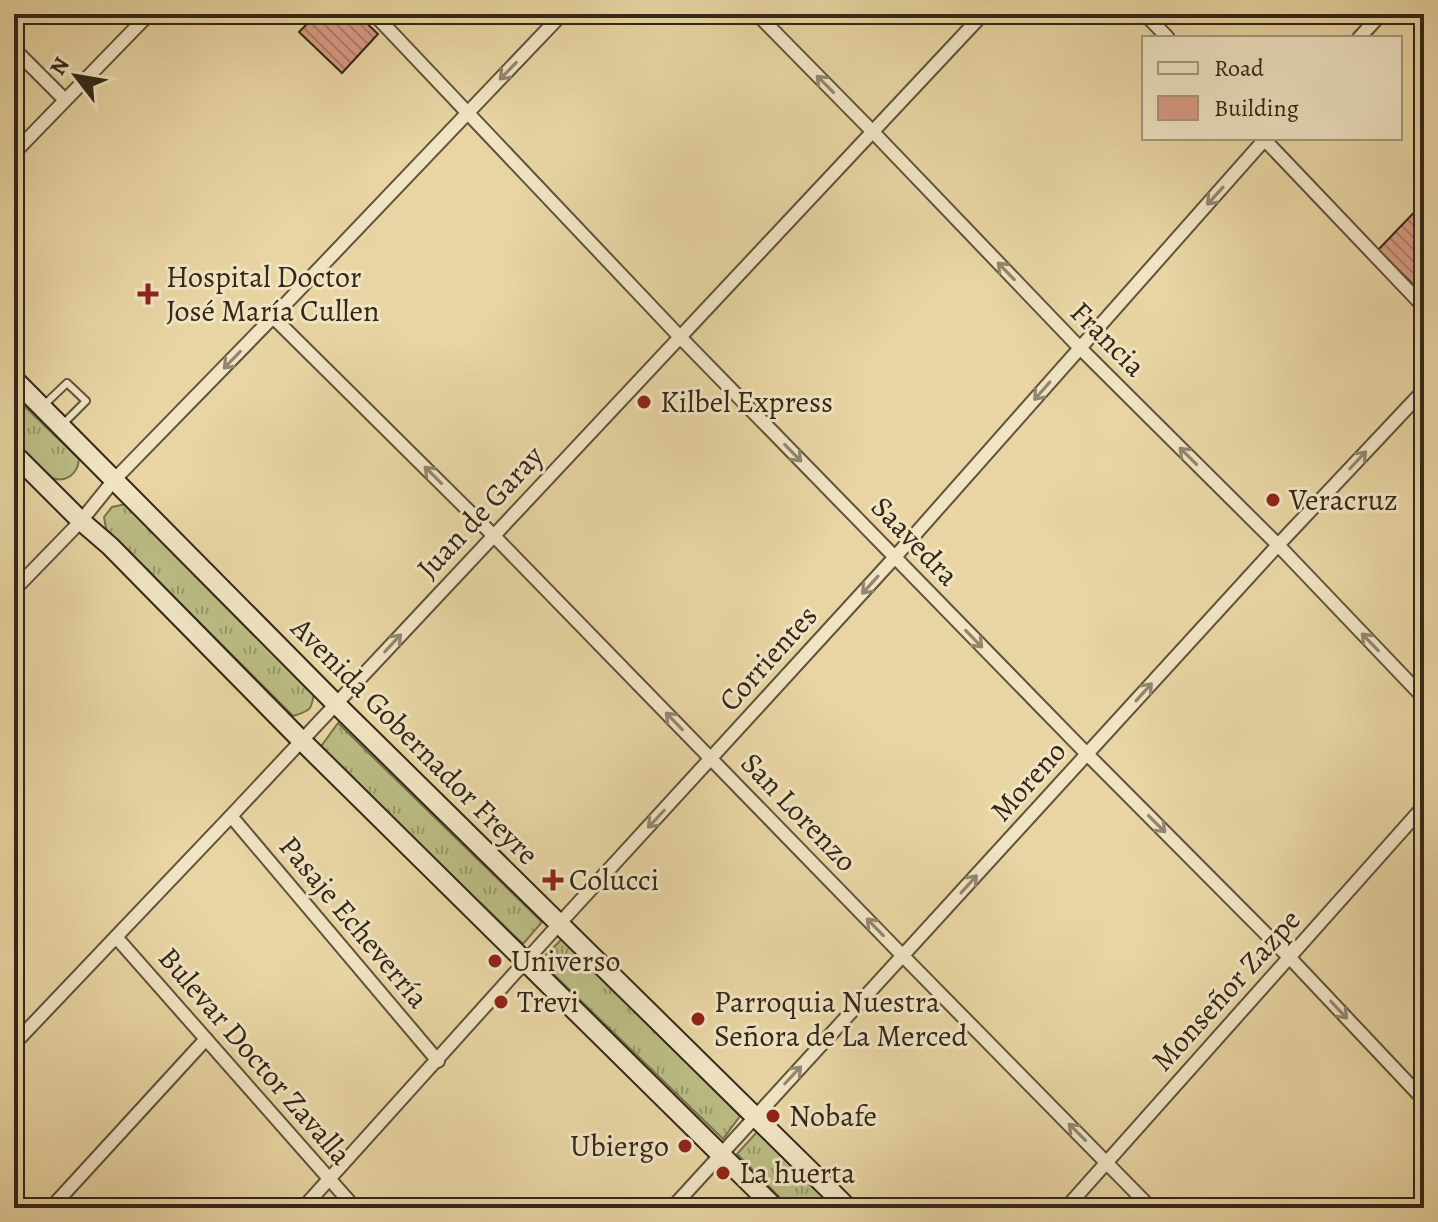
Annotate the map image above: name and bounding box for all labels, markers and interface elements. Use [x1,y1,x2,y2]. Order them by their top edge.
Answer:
north arrow [36,36,116,116]
legend [1142,36,1402,140]
text: N [43,52,77,81]
text: Road [1214,52,1264,84]
one-way arrow [499,60,517,80]
one-way arrow [816,74,835,94]
text: Building [1214,92,1299,124]
one-way arrow [1206,186,1224,206]
place label: Hospital Doctor José María Cullen [166,257,379,331]
one-way arrow [997,262,1016,281]
marker: Hospital Doctor José María Cullen [137,283,159,305]
street label: Francia [1061,292,1155,386]
one-way arrow [222,350,241,370]
one-way arrow [1033,381,1051,401]
place label: Kilbel Express [660,382,833,422]
marker: Kilbel Express [635,393,653,411]
street label: Juan de Garay [408,436,553,587]
one-way arrow [783,443,802,462]
one-way arrow [1179,447,1198,466]
one-way arrow [1349,450,1368,470]
one-way arrow [423,466,443,485]
place label: Veracruz [1288,480,1398,520]
street label: Saavedra [862,487,968,595]
marker: Veracruz [1264,491,1282,509]
one-way arrow [861,575,879,595]
street label: Corrientes [710,596,826,720]
street label: Avenida Gobernador Freyre [282,608,548,874]
one-way arrow [965,629,984,649]
one-way arrow [384,633,403,653]
one-way arrow [1361,633,1380,652]
one-way arrow [1134,682,1153,702]
one-way arrow [665,712,684,731]
street label: Moreno [981,732,1075,830]
street label: San Lorenzo [732,744,866,880]
one-way arrow [648,808,666,828]
one-way arrow [1147,814,1166,834]
street label: Pasaje Echeverría [270,827,438,1017]
place label: Colucci [569,860,659,900]
marker: Colucci [544,871,562,889]
one-way arrow [959,874,978,894]
street label: Monseñor Zazpe [1143,900,1309,1080]
one-way arrow [866,918,885,937]
street label: Bulevar Doctor Zavalla [149,939,361,1173]
place label: Universo [511,941,621,981]
marker: Universo [486,952,504,970]
place label: Trevi [517,982,579,1022]
place label: Parroquia Nuestra Señora de La Merced [714,982,968,1056]
marker: Trevi [492,993,510,1011]
one-way arrow [1329,999,1347,1019]
marker: Parroquia Nuestra Señora de La Merced [689,1010,707,1028]
one-way arrow [783,1066,801,1086]
place label: Nobafe [789,1096,877,1136]
marker: Nobafe [764,1107,782,1125]
one-way arrow [1068,1123,1087,1142]
place label: Ubiergo [570,1126,669,1166]
marker: Ubiergo [676,1137,694,1155]
place label: La huerta [739,1153,855,1193]
marker: La huerta [714,1164,732,1182]

